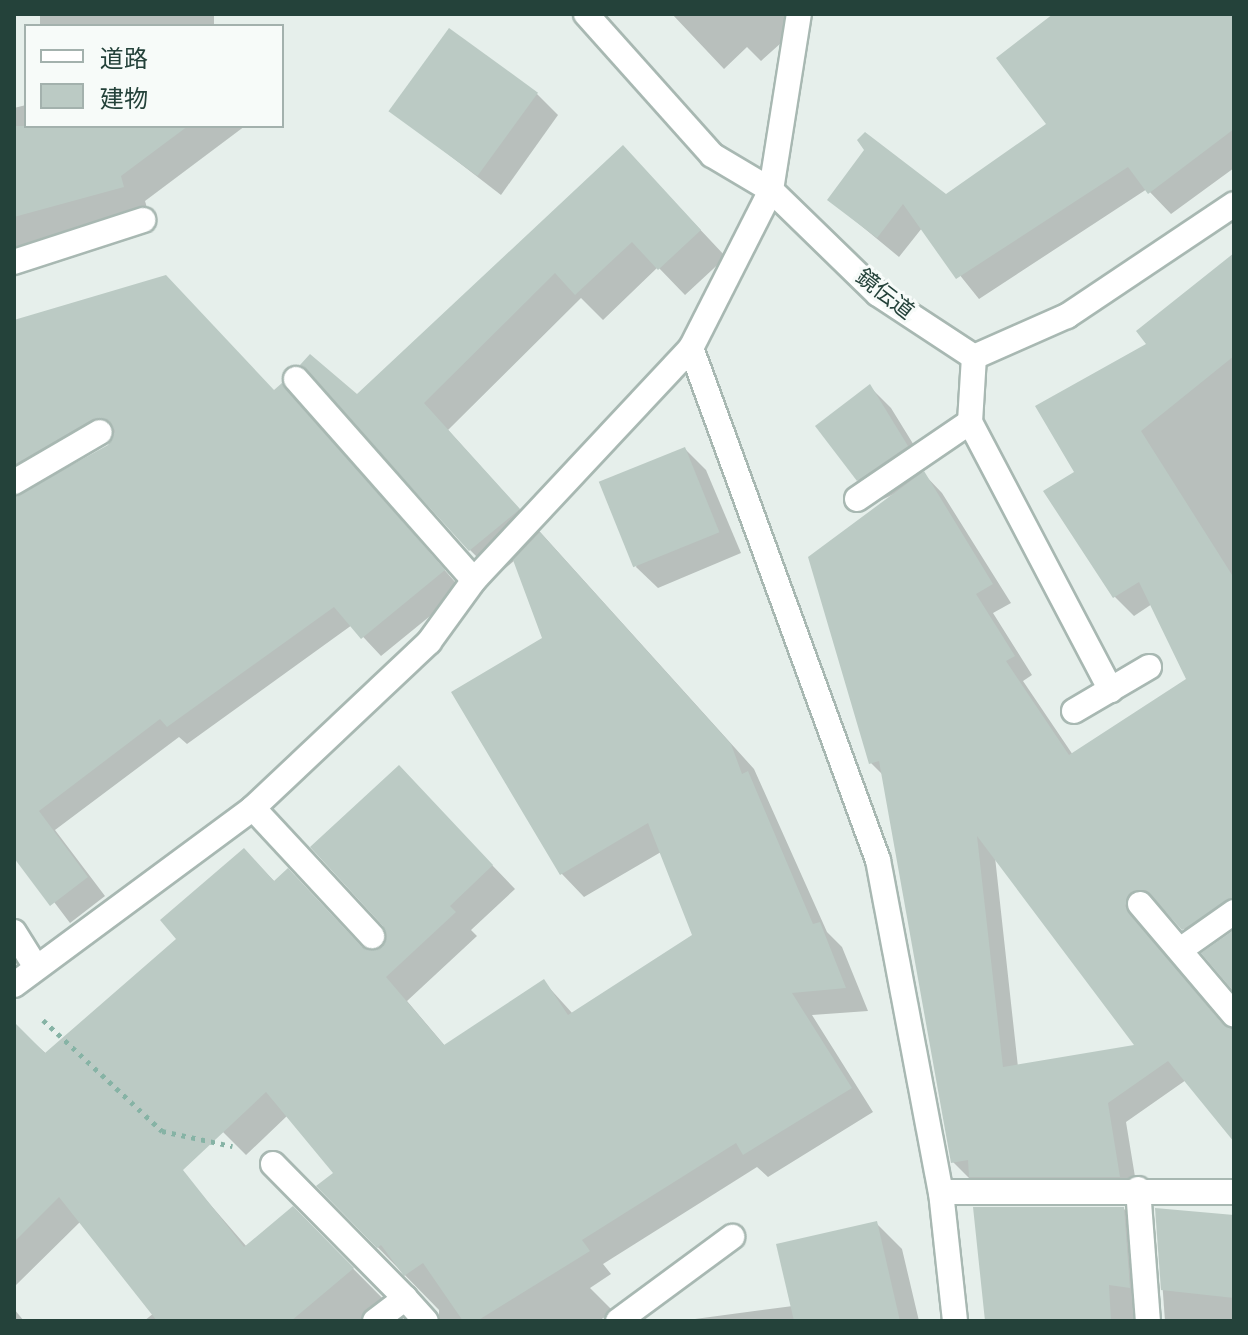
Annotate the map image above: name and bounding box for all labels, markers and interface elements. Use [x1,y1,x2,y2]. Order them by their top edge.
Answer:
legend [24,24,284,128]
text: 道路 [100,45,148,73]
text: 建物 [100,85,148,113]
street label: 鏡伝道 [851,263,919,325]

